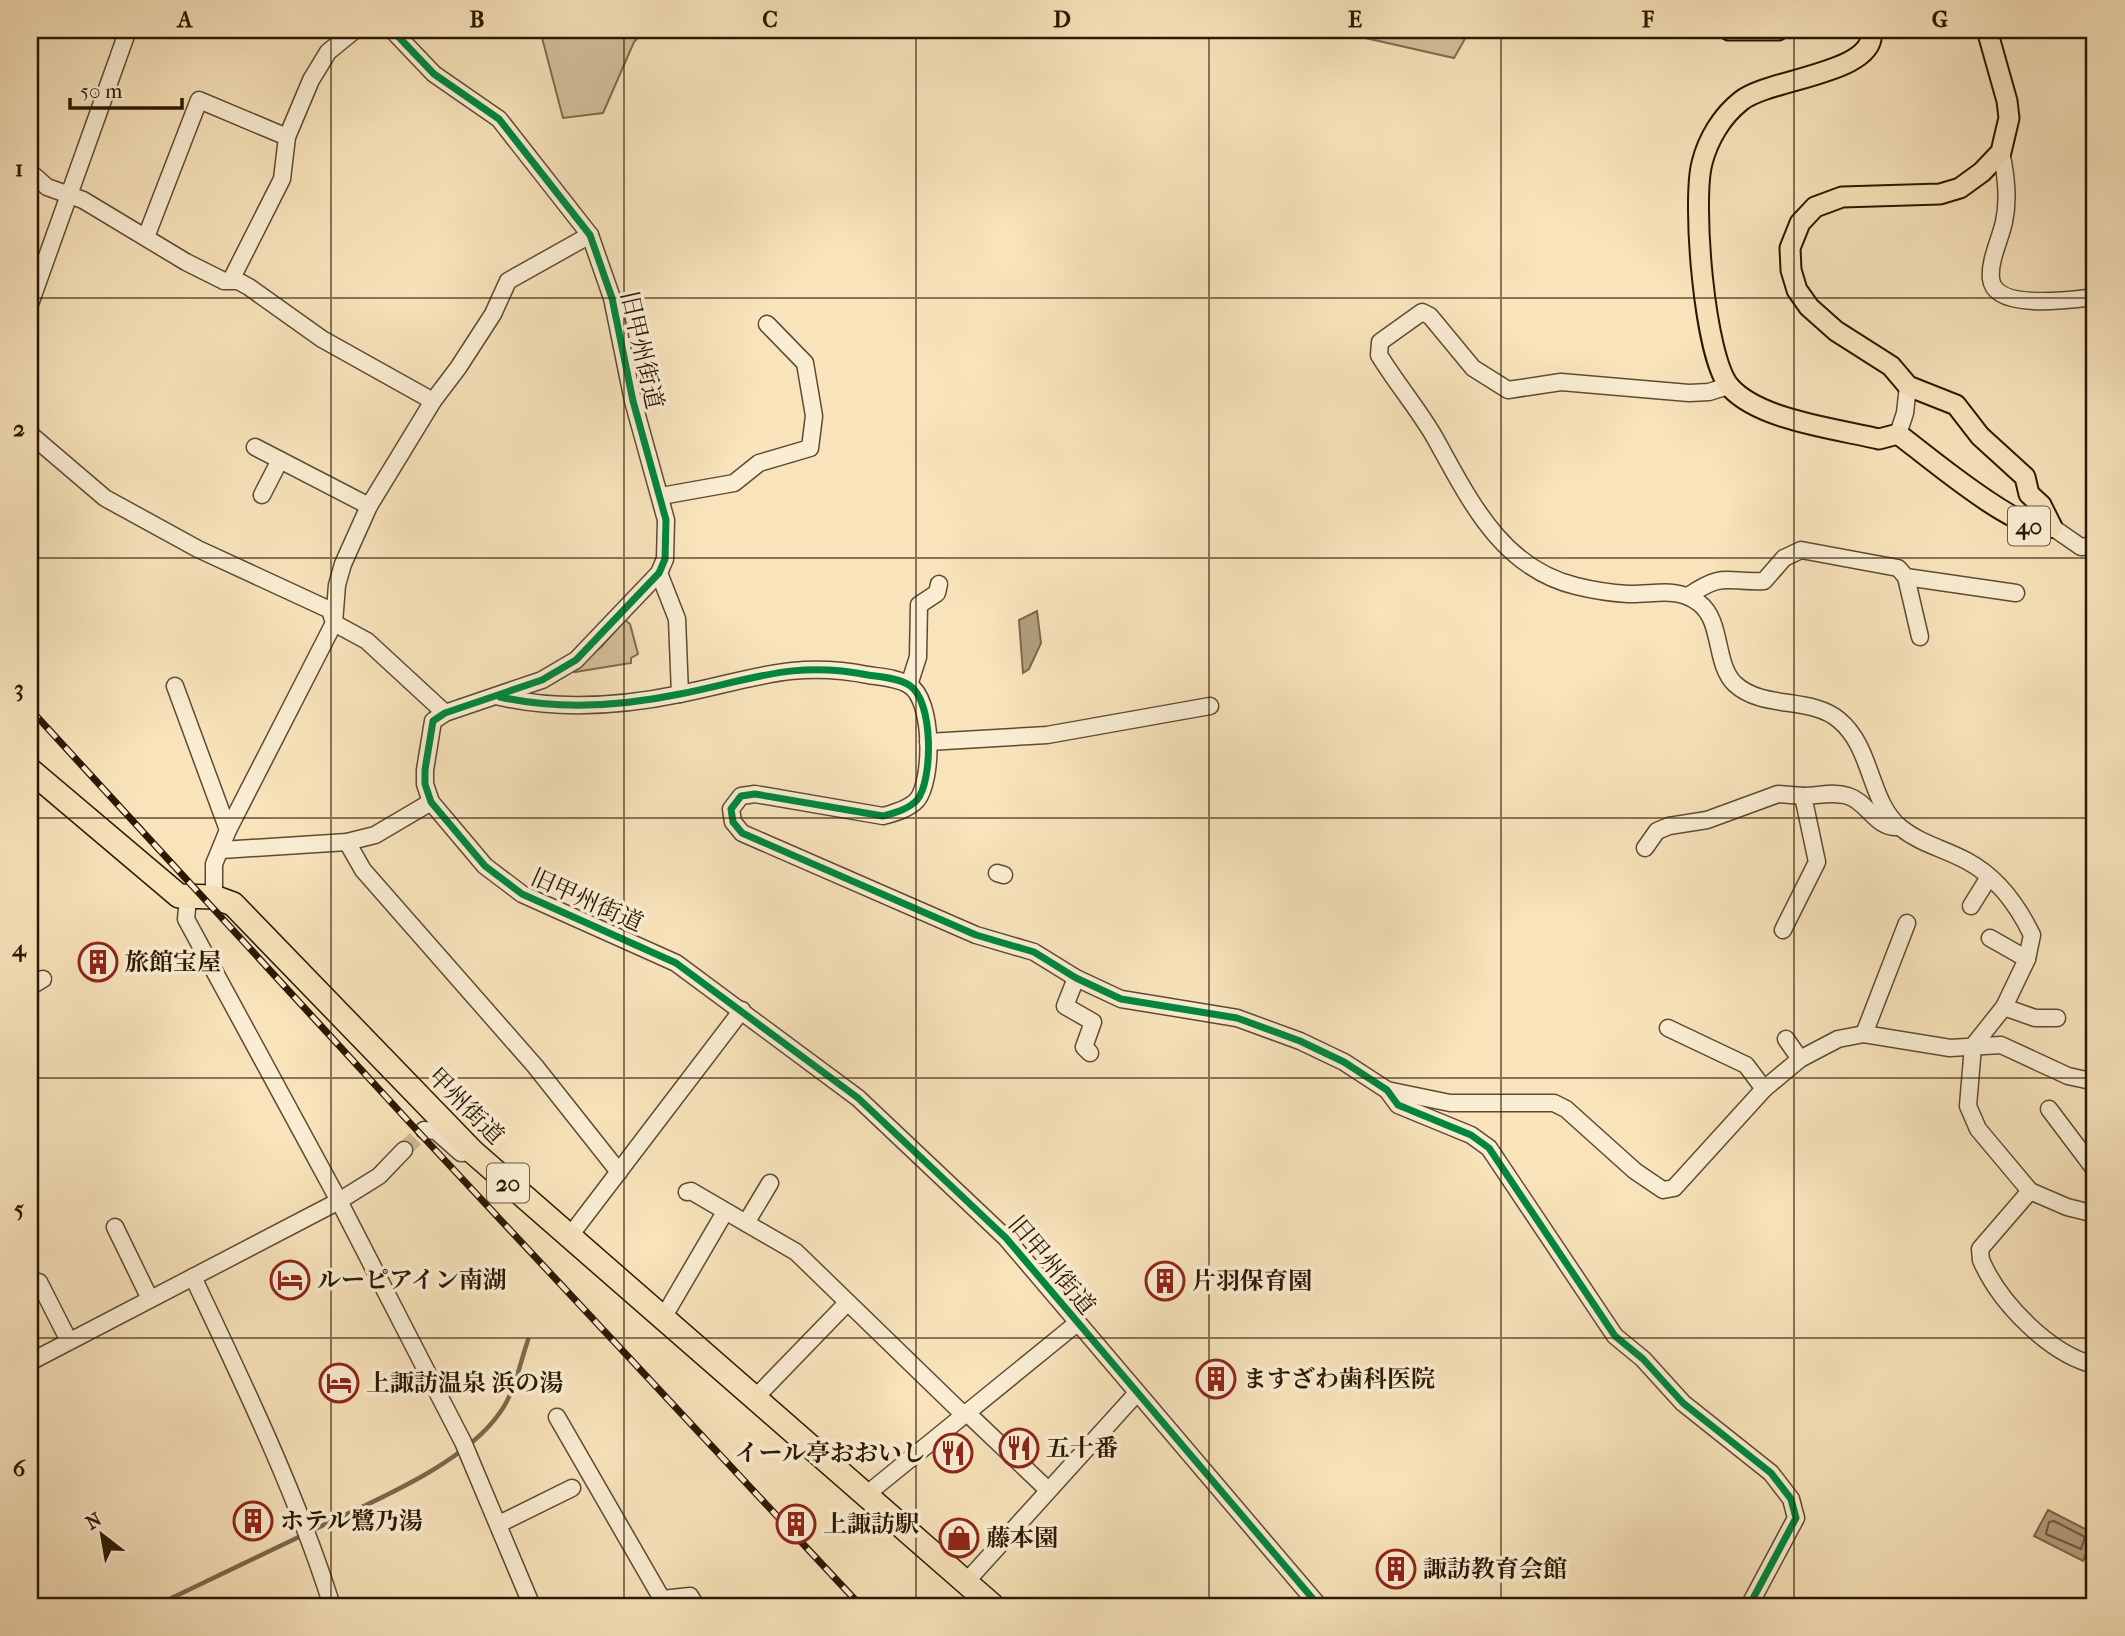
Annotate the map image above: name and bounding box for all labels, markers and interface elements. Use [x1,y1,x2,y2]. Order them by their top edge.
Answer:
text: A [176,6,194,33]
text: B [470,6,485,33]
text: C [762,6,778,33]
text: D [1053,6,1071,33]
text: E [1348,6,1362,33]
text: F [1641,6,1655,33]
text: G [1932,6,1948,33]
scale bar [70,66,182,110]
text: 50 m [80,79,123,103]
text: 1 [15,155,23,182]
street label: 旧甲州街道 [615,288,669,412]
text: 2 [13,415,25,442]
road number: 40 [2008,506,2050,546]
text: 3 [14,675,24,702]
street label: 旧甲州街道 [526,863,648,937]
text: 4 [11,935,27,962]
building icon: 旅館宝屋 [77,941,119,983]
place label: 旅館宝屋 [125,948,221,976]
street label: 甲州街道 [422,1062,510,1150]
road number: 20 [487,1164,529,1202]
text: 5 [14,1195,24,1222]
street label: 旧甲州街道 [1003,1210,1101,1320]
hotel icon: ルーピアイン南湖 [269,1259,311,1301]
building icon: 片羽保育園 [1144,1260,1186,1302]
place label: ルーピアイン南湖 [317,1266,507,1294]
place label: 片羽保育園 [1192,1267,1312,1295]
building icon: ますざわ歯科医院 [1195,1358,1237,1400]
hotel icon: 上諏訪温泉 浜の湯 [318,1362,360,1404]
place label: ますざわ歯科医院 [1243,1365,1435,1393]
place label: 上諏訪温泉 浜の湯 [366,1369,563,1397]
restaurant icon: 五十番 [998,1427,1040,1469]
restaurant icon: イール亭おおいし [932,1432,974,1474]
place label: 五十番 [1046,1434,1118,1462]
place label: イール亭おおいし [734,1439,926,1467]
text: 6 [13,1455,26,1482]
north arrow [66,1500,136,1570]
building icon: ホテル鷺乃湯 [232,1500,274,1542]
building icon: 上諏訪駅 [775,1503,817,1545]
place label: ホテル鷺乃湯 [280,1507,423,1535]
text: N [82,1508,106,1534]
place label: 上諏訪駅 [823,1510,919,1538]
shop icon: 藤本園 [938,1517,980,1559]
place label: 藤本園 [986,1524,1058,1552]
building icon: 諏訪教育会館 [1375,1548,1417,1590]
place label: 諏訪教育会館 [1423,1555,1567,1583]

